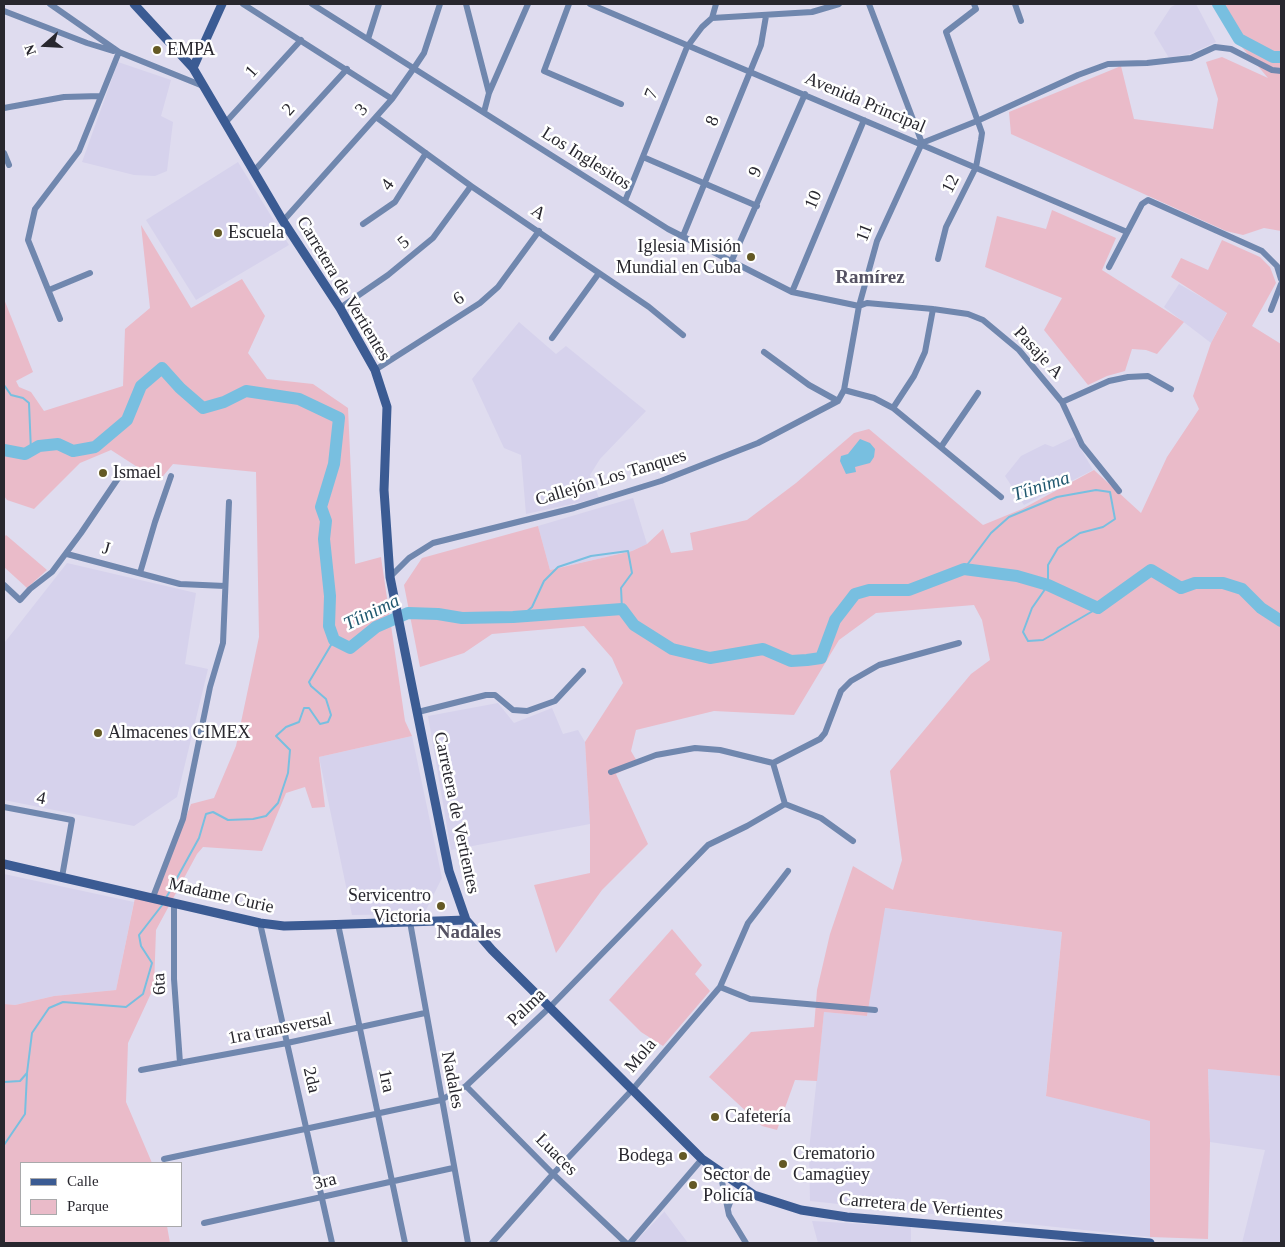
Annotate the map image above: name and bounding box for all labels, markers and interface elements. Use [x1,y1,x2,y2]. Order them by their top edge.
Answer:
north arrow [20,20,70,70]
place label: EMPA [167,39,215,61]
text: N [22,43,39,57]
marker: EMPA [151,44,163,56]
street label: 1 [241,61,263,83]
street label: Avenida Principal [801,68,929,138]
street label: 7 [640,86,664,102]
street label: 2 [278,99,300,121]
street label: 3 [351,99,373,121]
street label: 8 [701,113,725,129]
street label: Los Inglesitos [537,123,635,195]
street label: 9 [744,164,768,180]
street label: 12 [937,171,965,197]
street label: 4 [377,175,399,195]
street label: 10 [801,187,827,213]
street label: A [527,200,549,226]
street label: Carretera de Vertientes [291,213,395,365]
street label: 11 [852,221,878,245]
place label: Escuela [228,222,284,244]
marker: Escuela [212,227,224,239]
street label: 5 [394,232,414,254]
place label: Iglesia Misión Mundial en Cuba [616,236,741,278]
marker: Iglesia Misión Mundial en Cuba [745,251,757,263]
district label: Ramírez [835,267,905,289]
street label: 6 [449,287,469,311]
street label: Pasaje A [1008,322,1068,384]
street label: Callejón Los Tanques [533,445,689,511]
place label: Ismael [113,462,161,484]
marker: Ismael [97,467,109,479]
water label: Tíinima [1009,467,1073,507]
street label: J [100,538,112,560]
water label: Tíinima [340,590,404,636]
place label: Almacenes CIMEX [108,722,250,744]
marker: Almacenes CIMEX [92,727,104,739]
street label: Carretera de Vertientes [428,730,484,896]
street label: 4 [35,788,47,810]
street label: Madame Curie [166,873,276,919]
place label: Servicentro Victoria [348,885,431,928]
marker: Servicentro Victoria [435,900,447,912]
district label: Nadales [437,922,501,944]
street label: 6ta [149,972,171,996]
street label: Palma [503,985,551,1031]
street label: 1ra transversal [226,1008,334,1050]
street label: Mola [621,1035,661,1077]
street label: Nadales [436,1049,468,1111]
street label: 2da [298,1065,324,1095]
street label: 1ra [373,1068,399,1094]
place label: Cafetería [725,1106,791,1128]
marker: Cafetería [709,1111,721,1123]
street label: Luaces [530,1129,582,1181]
place label: Crematorio Camagüey [793,1143,875,1186]
place label: Bodega [618,1145,673,1167]
marker: Bodega [677,1150,689,1162]
marker: Crematorio Camagüey [777,1158,789,1170]
legend [20,1162,182,1227]
place label: Sector de Policía [703,1164,770,1206]
street label: 3ra [311,1169,339,1195]
text: Calle [67,1173,99,1189]
marker: Sector de Policía [687,1179,699,1191]
street label: Carretera de Vertientes [838,1189,1004,1225]
text: Parque [67,1198,109,1214]

